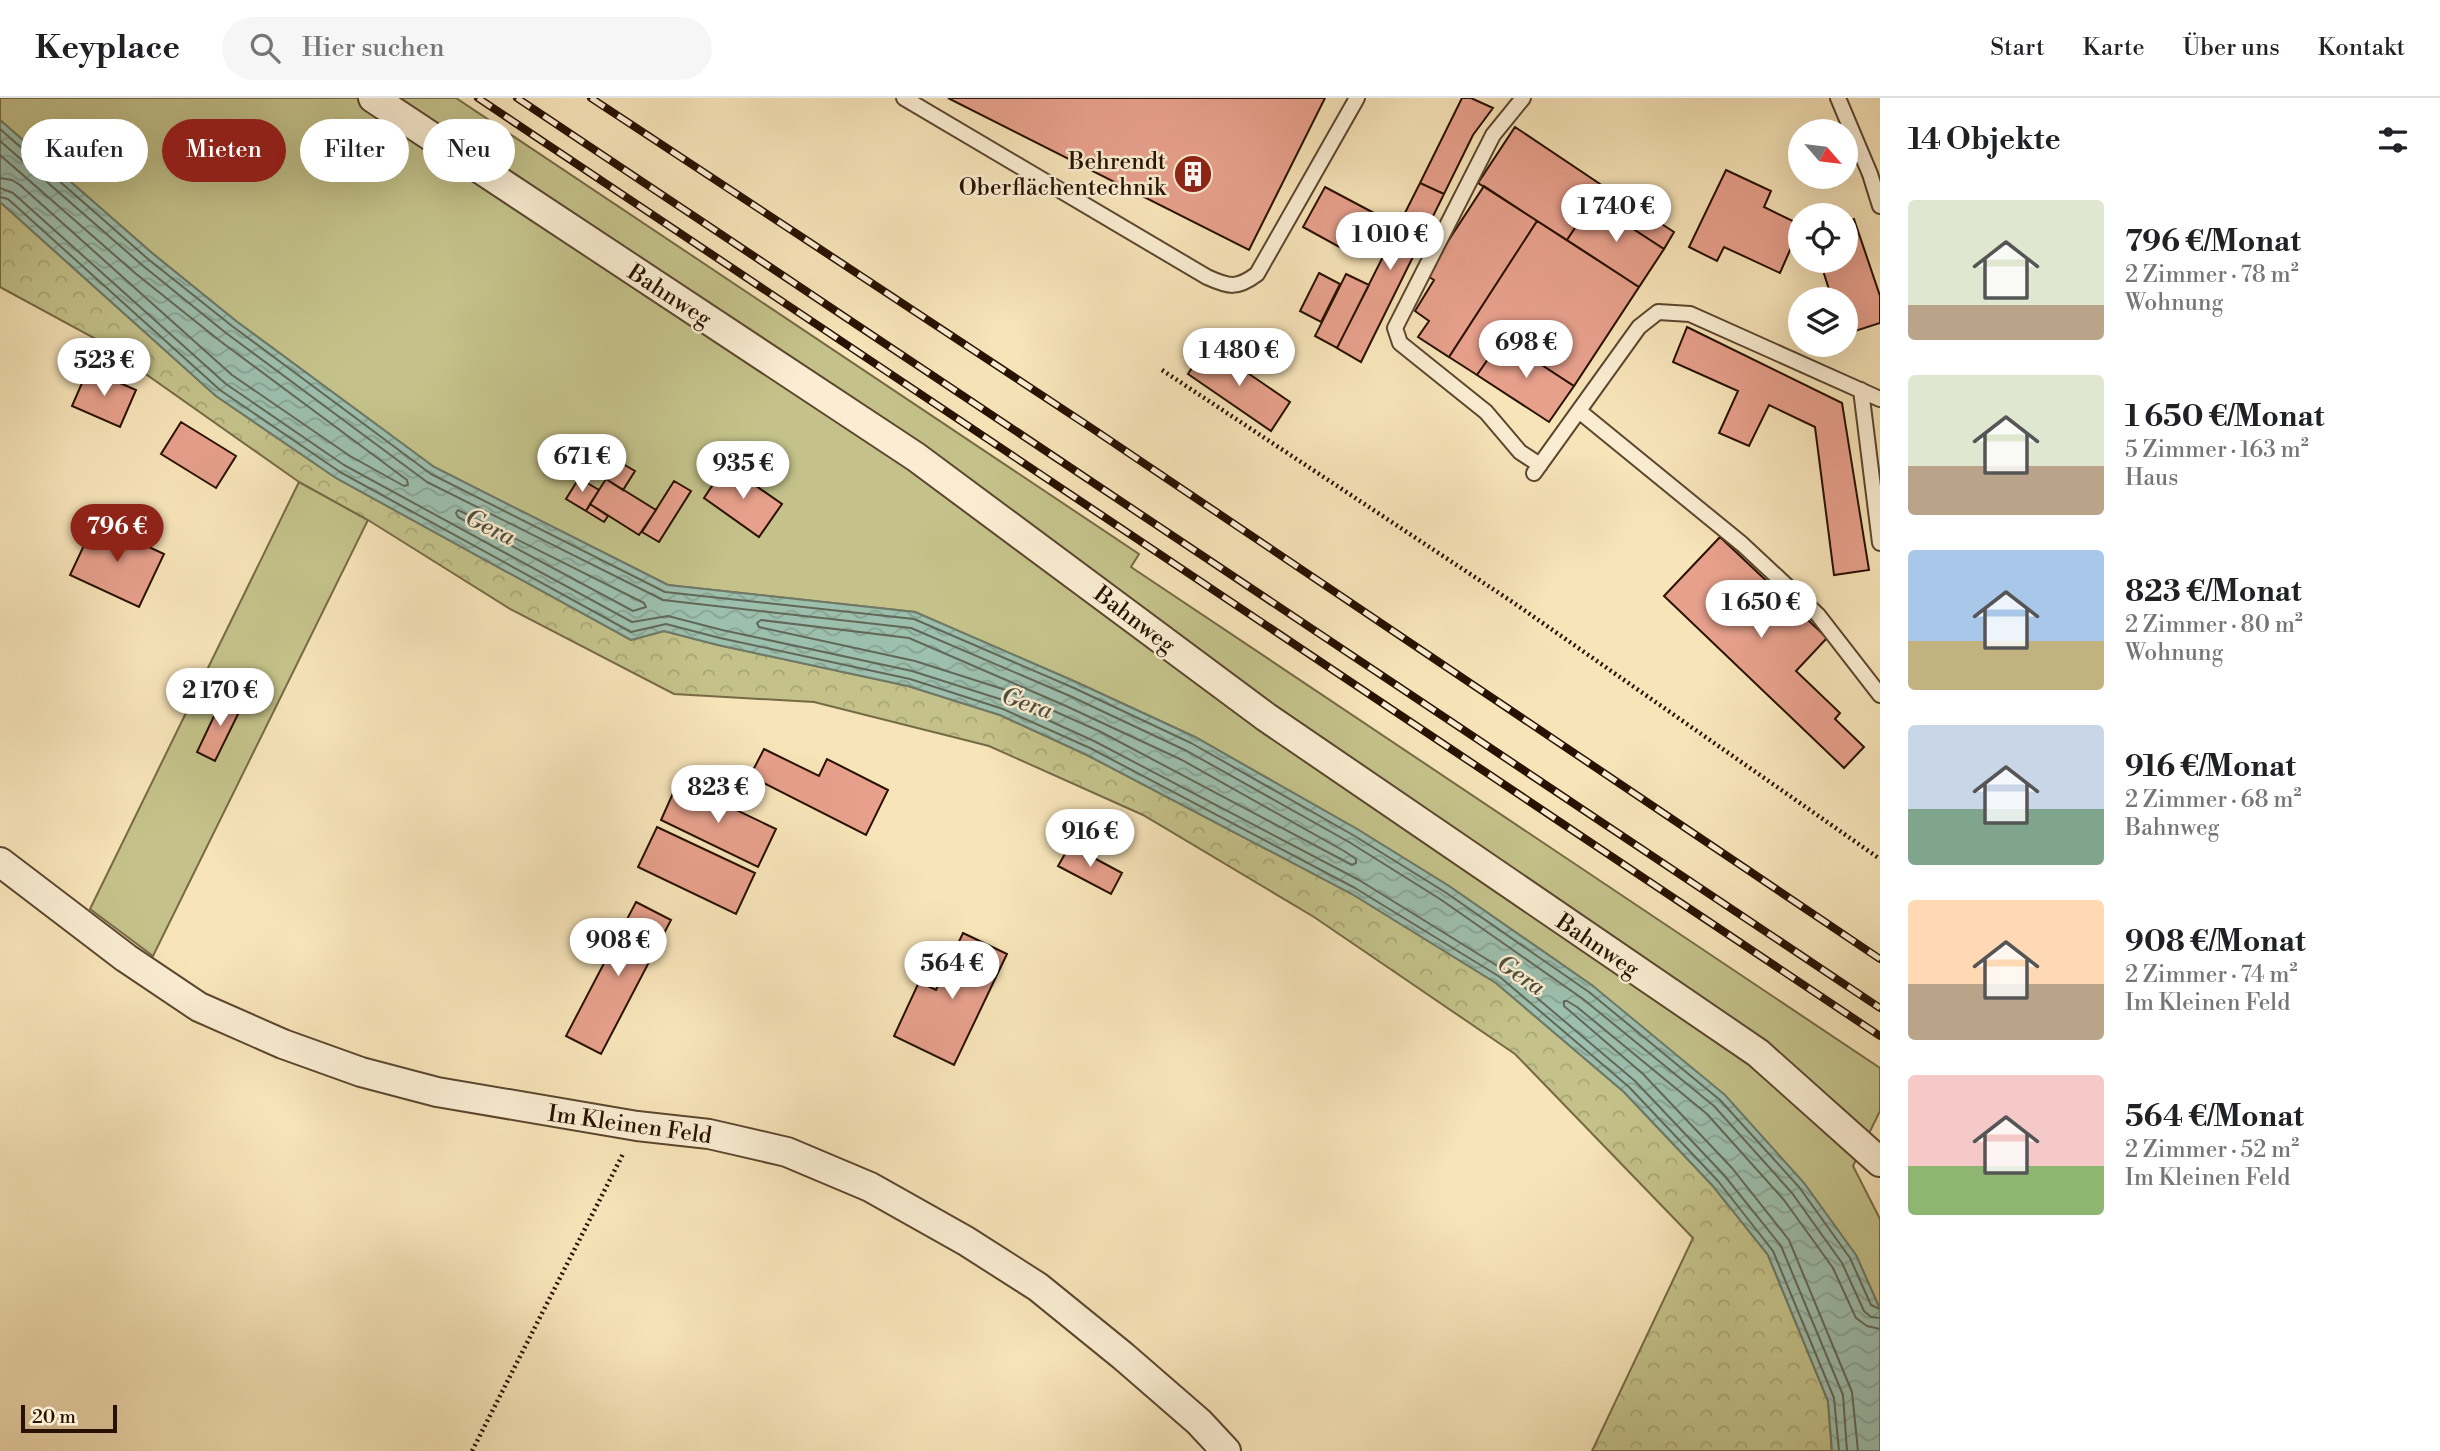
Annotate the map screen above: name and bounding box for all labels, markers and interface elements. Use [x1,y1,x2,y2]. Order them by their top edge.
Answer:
search box [222,17,712,80]
text: Keyplace [35,28,180,69]
icon: search [246,29,284,67]
text: Hier suchen [302,32,444,64]
text: Start [1990,33,2044,63]
text: Karte [2082,33,2145,63]
text: Über uns [2183,33,2280,63]
text: Kontakt [2318,33,2405,63]
chip: Kaufen [21,119,148,182]
chip: Mieten [162,119,286,182]
chip: Filter [300,119,409,182]
chip: Neu [423,119,515,182]
north arrow [1788,119,1858,189]
map controls [1788,119,1858,357]
text: 14 Objekte [1908,121,2061,159]
icon: filters [2374,121,2412,159]
place label: Behrendt Oberflächentechnik [959,148,1167,202]
building icon: Behrendt Oberflächentechnik [1172,153,1214,195]
pin: 1 740 € [1551,184,1681,244]
text: 1 740 € [1577,193,1655,221]
button: locate [1788,203,1858,273]
pin: 1 010 € [1325,212,1455,272]
text: 1 010 € [1352,221,1428,249]
text: 796 €/Monat [2125,223,2301,261]
icon: home [1964,228,2048,312]
street label: Bahnweg [621,258,717,333]
text: 2 Zimmer · 78 m² [2125,261,2299,289]
button: layers [1788,287,1858,357]
text: Wohnung [2125,289,2223,317]
pin: 698 € [1477,320,1575,380]
pin: 1 480 € [1174,328,1304,388]
text: 698 € [1495,329,1557,357]
text: 1 480 € [1199,337,1279,365]
pin: 523 € [55,338,153,398]
text: 523 € [73,347,135,375]
text: 1 650 €/Monat [2125,398,2324,436]
icon: home [1964,403,2048,487]
pin: 671 € [533,434,631,494]
text: 5 Zimmer · 163 m² [2125,436,2309,464]
pin: 935 € [694,442,792,501]
text: 671 € [553,443,611,471]
text: 935 € [712,450,774,478]
text: Haus [2125,464,2178,492]
water label: Gera [460,503,520,553]
pin: 796 € [68,504,166,564]
text: 796 € [87,513,147,541]
text: 823 €/Monat [2125,573,2302,611]
icon: home [1964,578,2048,662]
street label: Bahnweg [1087,580,1181,659]
pin: 1 650 € [1696,580,1826,640]
text: 1 650 € [1722,589,1800,617]
text: 2 Zimmer · 80 m² [2125,611,2303,639]
text: Wohnung [2125,639,2223,667]
pin: 2 170 € [155,668,285,728]
text: 2 170 € [182,677,258,705]
water label: Gera [997,681,1057,727]
text: 916 €/Monat [2125,748,2296,786]
icon: home [1964,753,2048,837]
pin: 823 € [669,766,767,825]
text: 823 € [687,774,749,802]
text: 2 Zimmer · 68 m² [2125,786,2302,814]
pin: 916 € [1041,810,1139,869]
text: Bahnweg [2125,814,2219,842]
text: 916 € [1061,818,1119,846]
street label: Bahnweg [1550,907,1644,984]
pin: 908 € [569,918,667,978]
text: 908 €/Monat [2125,923,2306,961]
text: 908 € [586,927,650,955]
icon: home [1964,928,2048,1012]
pin: 564 € [903,942,1001,1001]
water label: Gera [1491,949,1551,1003]
text: 564 € [920,950,984,978]
text: 2 Zimmer · 74 m² [2125,961,2297,989]
text: Im Kleinen Feld [2125,989,2290,1017]
text: 564 €/Monat [2125,1098,2304,1136]
street label: Im Kleinen Feld [546,1100,714,1150]
icon: home [1964,1103,2048,1187]
text: 2 Zimmer · 52 m² [2125,1136,2299,1164]
text: Im Kleinen Feld [2125,1164,2290,1192]
scale bar [21,1402,117,1434]
text: 20 m [32,1405,76,1429]

